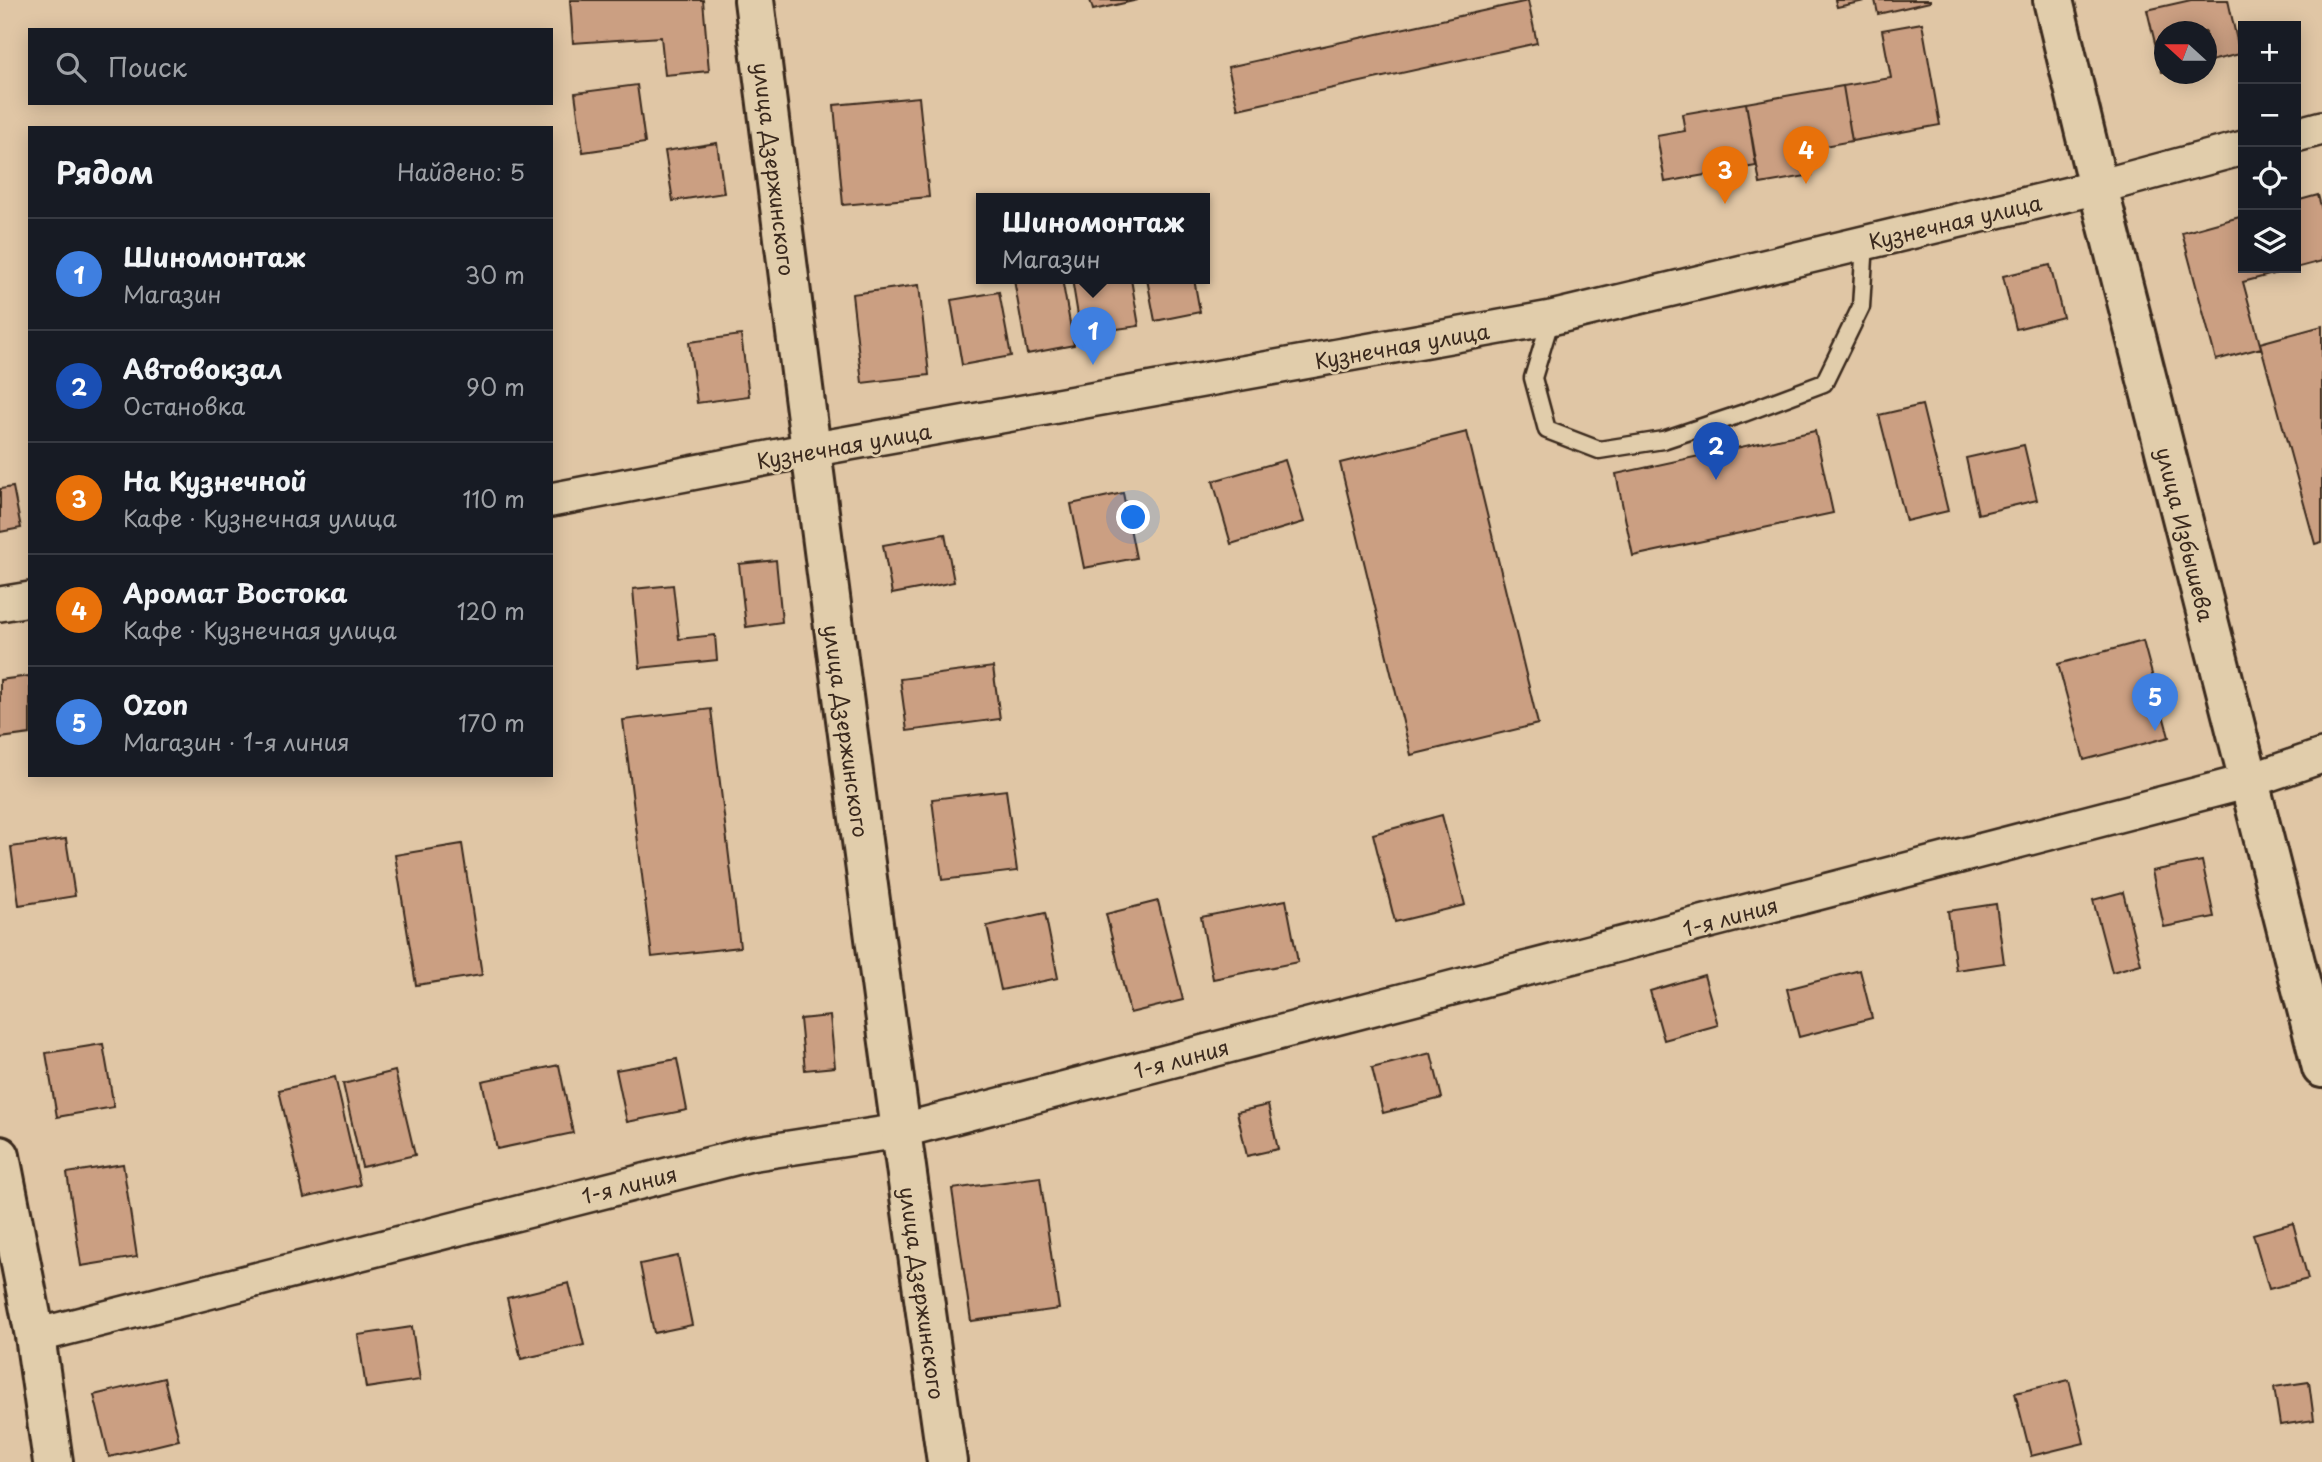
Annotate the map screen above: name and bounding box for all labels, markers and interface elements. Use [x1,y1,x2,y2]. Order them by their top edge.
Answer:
north arrow [2154,21,2217,84]
map controls [2238,21,2301,273]
button: + [2238,21,2301,84]
search box [28,28,553,105]
text: Поиск [108,47,187,86]
icon: search [52,48,90,86]
street label: улица Дзержинского [746,60,804,278]
button: − [2238,84,2301,147]
pin: 4 [1783,126,1829,184]
pin: 3 [1702,146,1748,204]
button: locate [2238,147,2301,210]
text: Рядом [56,149,154,194]
text: Найдено: 5 [397,154,525,189]
street label: Кузнечная улица [1865,185,2045,256]
popup [976,193,1210,284]
text: Шиномонтаж [1002,202,1184,241]
button: layers [2238,210,2301,273]
text: Шиномонтаж [123,237,305,276]
text: Магазин [1002,241,1100,276]
text: 1 [74,257,85,292]
text: 30 m [464,257,525,292]
text: Магазин [123,276,222,311]
pin: 1 [1070,307,1116,365]
street label: Кузнечная улица [1312,314,1493,376]
text: Автовокзал [123,349,282,388]
text: 2 [71,369,87,404]
text: 90 m [466,369,525,404]
text: Остановка [123,388,245,423]
street label: Кузнечная улица [754,414,935,476]
pin: 2 [1693,422,1739,480]
street label: улица Избышева [2149,443,2223,625]
text: На Кузнечной [123,461,307,500]
text: 3 [71,481,87,516]
text: 110 m [463,481,525,516]
text: Кафе · Кузнечная улица [123,500,397,535]
your location [1116,500,1150,534]
text: Аромат Востока [123,573,348,612]
text: 4 [71,593,87,628]
text: 120 m [457,593,525,628]
text: Кафе · Кузнечная улица [123,612,397,647]
street label: улица Дзержинского [816,622,878,840]
pin: 5 [2132,673,2178,731]
text: Ozon [123,685,188,724]
text: 5 [72,705,86,740]
text: 170 m [458,705,525,740]
text: Магазин · 1-я линия [123,724,350,759]
street label: 1-я линия [1679,888,1781,944]
street label: 1-я линия [1130,1030,1232,1086]
street label: 1-я линия [578,1157,680,1211]
street label: улица Дзержинского [892,1184,954,1402]

